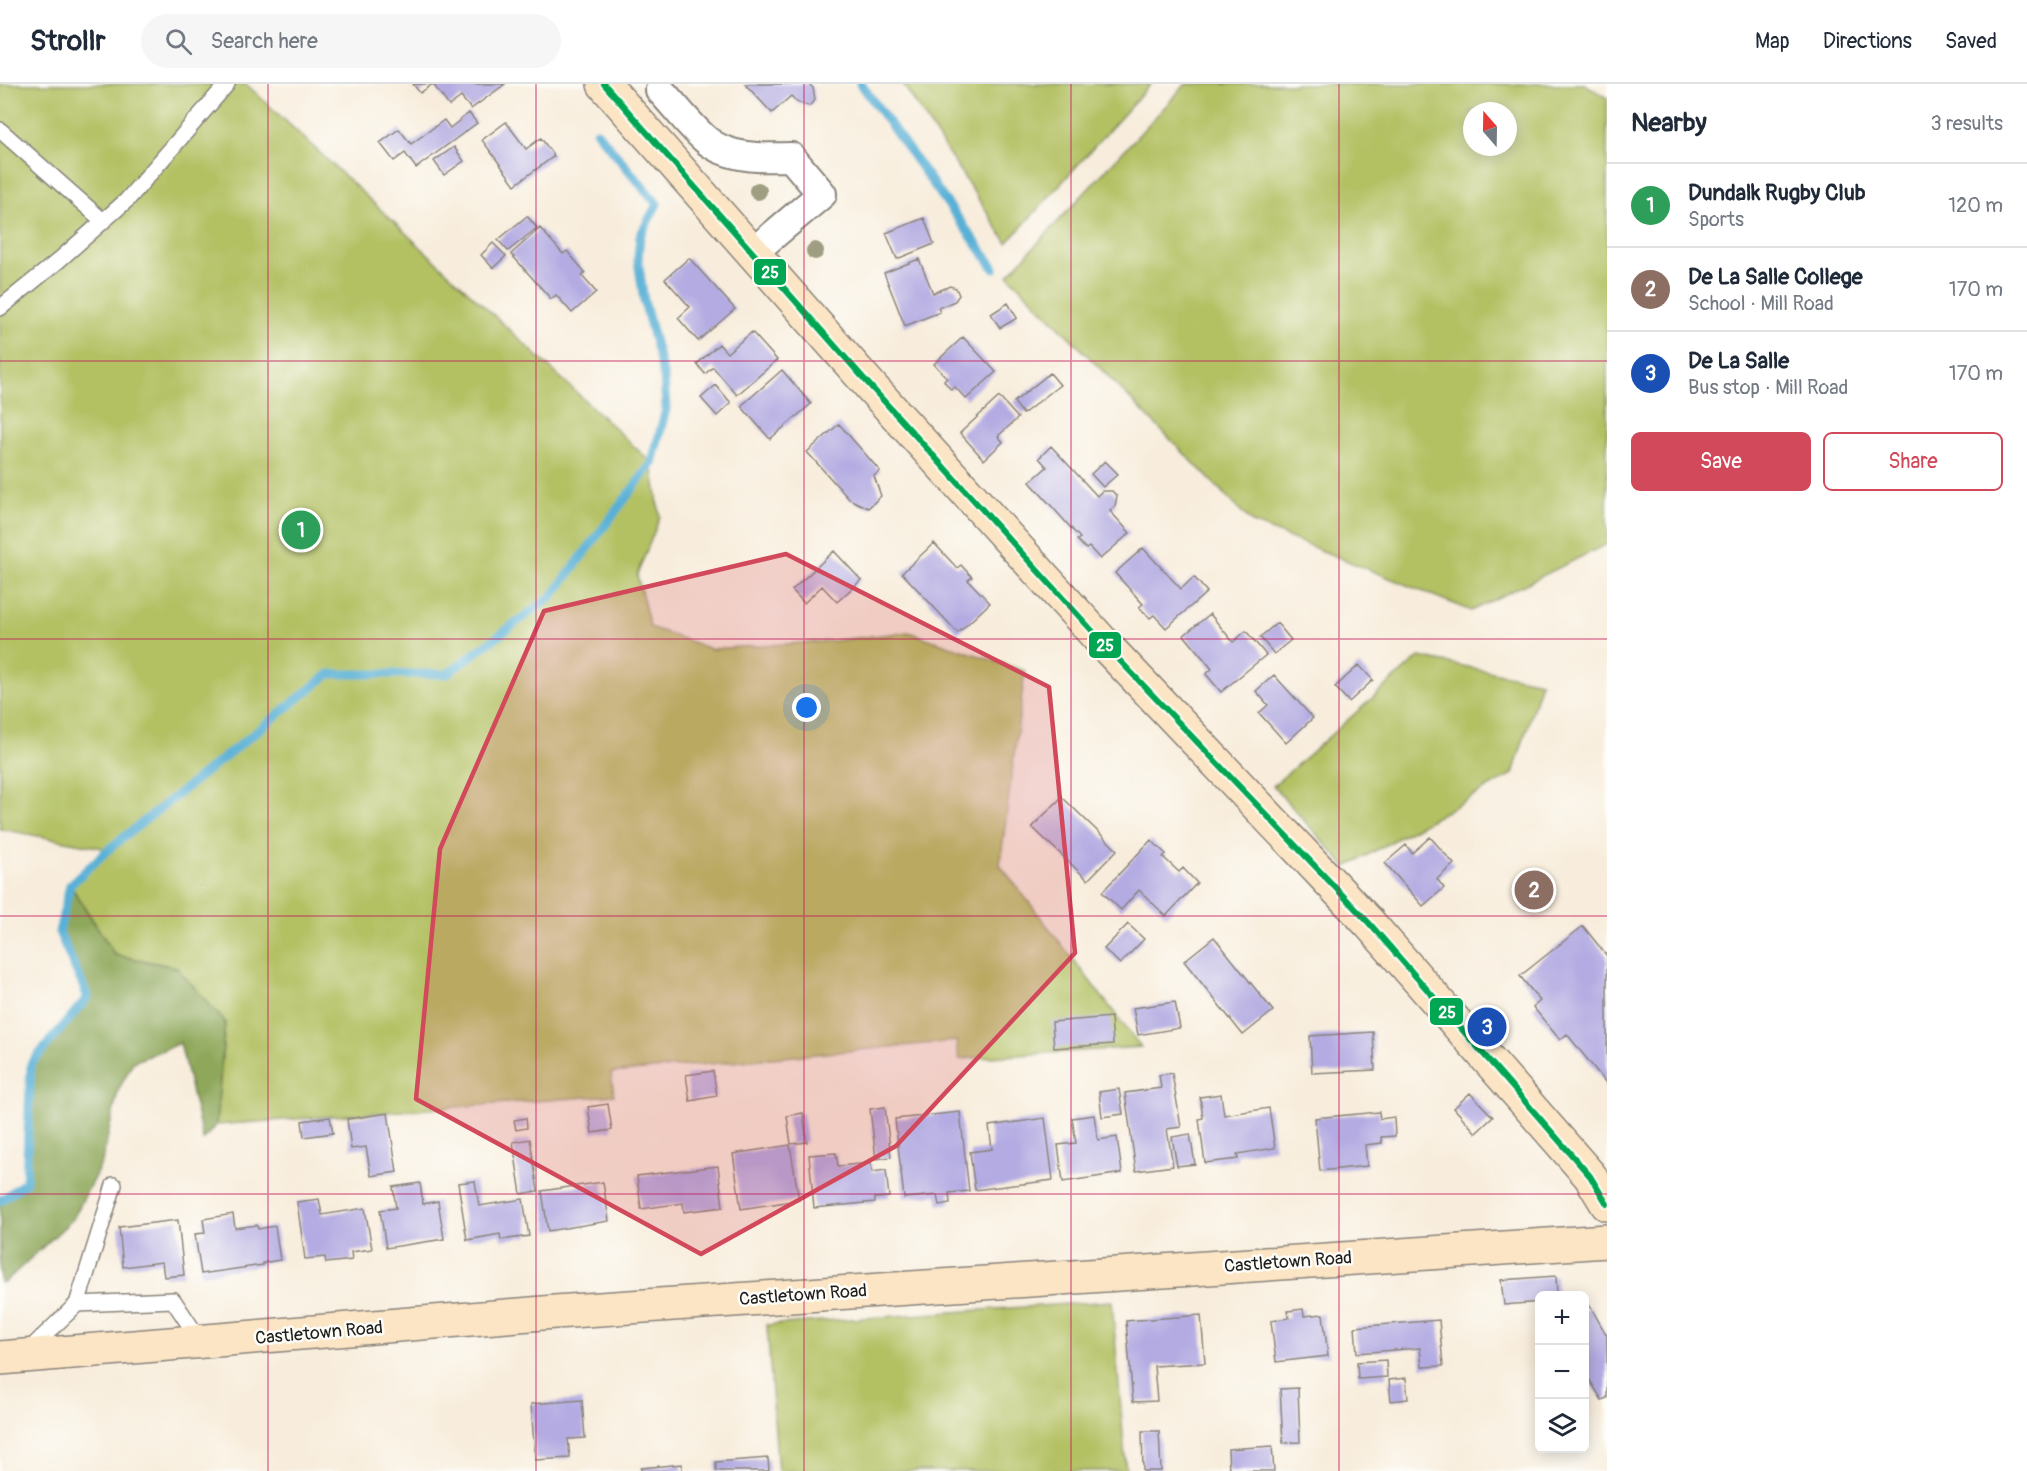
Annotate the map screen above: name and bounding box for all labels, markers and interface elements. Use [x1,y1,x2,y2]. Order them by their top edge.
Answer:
search box [141,14,561,68]
text: Strollr [30,24,105,59]
icon: search [162,25,195,58]
text: Search here [210,27,318,55]
text: Map [1755,28,1790,55]
text: Directions [1823,28,1912,55]
text: Saved [1945,28,1997,55]
north arrow [1463,102,1517,156]
text: Nearby [1631,107,1707,139]
text: 3 results [1931,111,2003,136]
text: Dundalk Rugby Club [1688,179,1866,207]
text: 1 [1647,193,1654,218]
text: 120 m [1948,193,2003,218]
text: Sports [1688,207,1744,232]
line badge: 25 [753,258,787,286]
text: 25 [761,263,779,283]
text: De La Salle College [1688,263,1863,291]
text: 2 [1645,277,1656,302]
text: 170 m [1949,277,2003,302]
text: School · Mill Road [1688,291,1834,316]
text: De La Salle [1688,347,1789,375]
text: 3 [1645,361,1656,386]
text: 170 m [1949,361,2003,386]
text: Bus stop · Mill Road [1688,375,1848,400]
button: Save [1631,432,1811,491]
button: Share [1823,432,2003,491]
pin: 1 [282,508,320,552]
line badge: 25 [1088,631,1122,659]
text: 25 [1096,636,1114,656]
your location [792,693,821,722]
pin: 2 [1514,868,1553,912]
line badge: 25 [1429,997,1464,1026]
text: 25 [1438,1003,1456,1023]
pin: 3 [1468,1004,1506,1050]
street label: Castletown Road [1223,1246,1353,1278]
street label: Castletown Road [738,1279,868,1311]
map controls [1535,1291,1589,1453]
button: + [1535,1291,1589,1345]
street label: Castletown Road [254,1316,384,1350]
button: − [1535,1345,1589,1399]
button: layers [1535,1399,1589,1453]

